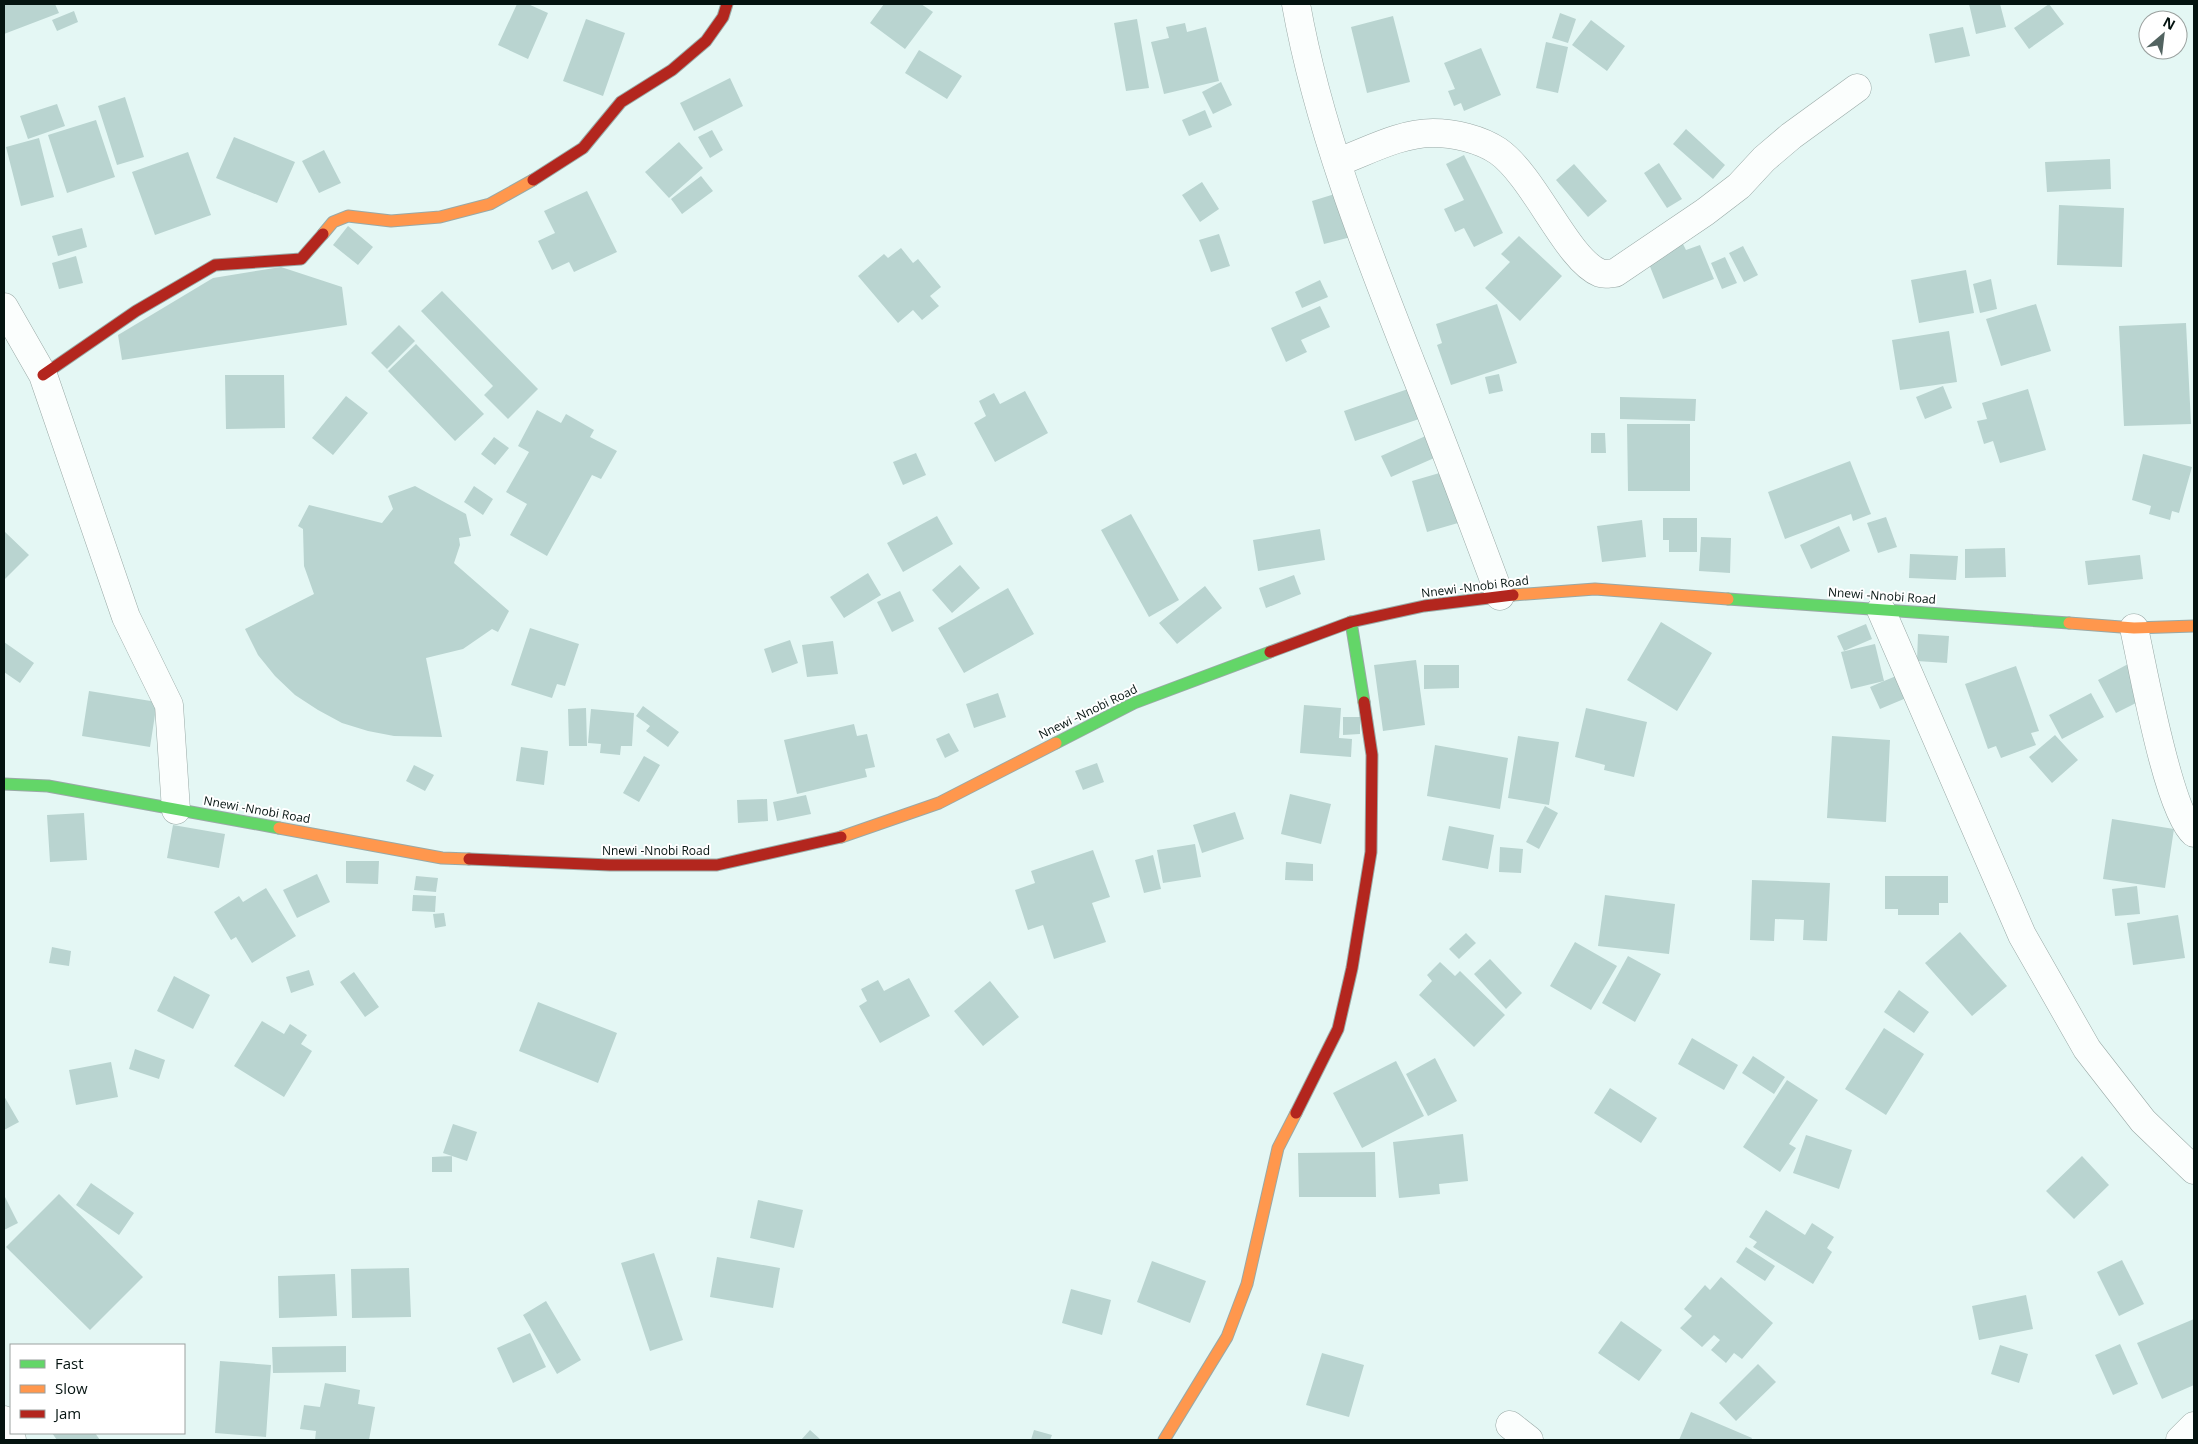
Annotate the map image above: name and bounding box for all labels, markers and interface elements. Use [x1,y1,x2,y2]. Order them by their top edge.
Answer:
north arrow [2138,10,2188,60]
text: N [2160,12,2179,34]
street label: Nnewi -Nnobi Road [1420,571,1530,602]
street label: Nnewi -Nnobi Road [1827,583,1937,608]
street label: Nnewi -Nnobi Road [1035,680,1140,743]
street label: Nnewi -Nnobi Road [202,792,312,827]
street label: Nnewi -Nnobi Road [602,842,710,859]
legend [10,1344,185,1434]
text: Fast [55,1353,84,1373]
text: Slow [55,1378,88,1398]
text: Jam [53,1403,81,1423]

